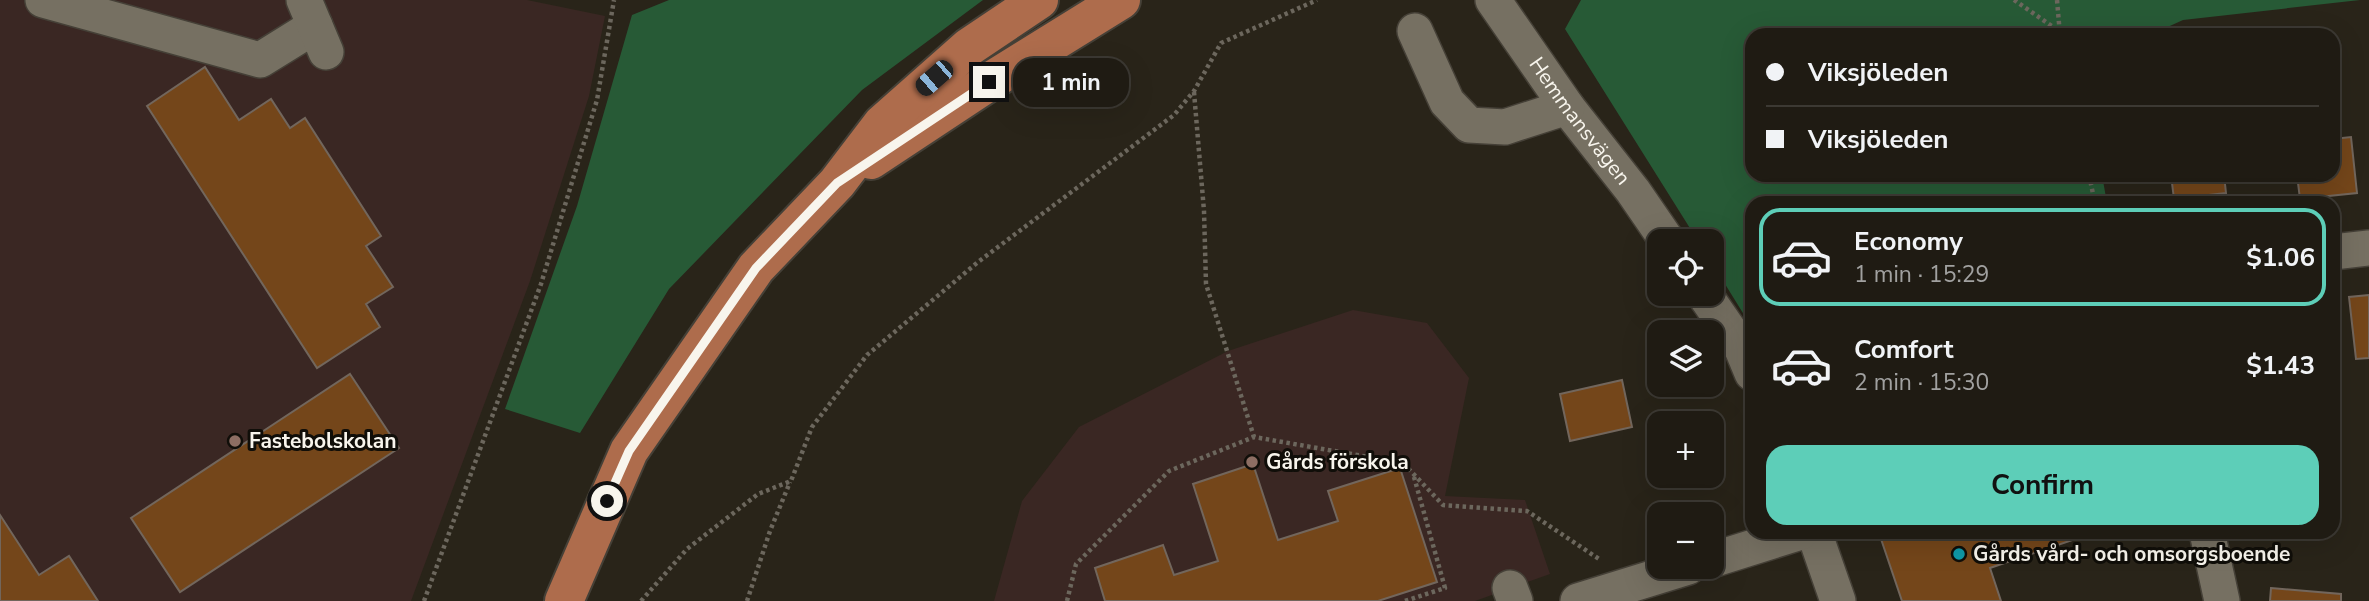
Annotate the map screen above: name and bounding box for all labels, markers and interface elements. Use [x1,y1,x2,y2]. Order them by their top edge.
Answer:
street label: Hemmansvägen [1523,52,1637,191]
text: Viksjöleden [1808,55,1948,90]
car [912,56,957,100]
callout: 1 min [1014,57,1129,106]
route end [973,66,1005,98]
text: 1 min [1041,67,1101,98]
text: Viksjöleden [1808,122,1948,157]
text: Economy [1854,224,1963,259]
icon: car [1770,226,1833,289]
map controls [1647,229,1724,579]
button: locate [1647,229,1724,306]
text: $1.06 [2246,240,2315,275]
text: 1 min · 15:29 [1854,259,1989,290]
button: layers [1647,320,1724,397]
text: Comfort [1854,332,1954,367]
icon: car [1770,334,1833,397]
text: $1.43 [2246,348,2315,383]
text: 2 min · 15:30 [1854,367,1989,398]
button: + [1647,411,1724,488]
place label: Fastebolskolan [249,427,397,455]
marker: Fastebolskolan [227,433,243,449]
button: Confirm [1766,445,2319,525]
place label: Gårds förskola [1266,448,1409,476]
marker: Gårds förskola [1244,454,1260,470]
route start [591,485,623,517]
button: − [1647,502,1724,579]
place label: Gårds vård- och omsorgsboende [1973,540,2290,568]
marker: Gårds vård- och omsorgsboende [1951,546,1967,562]

